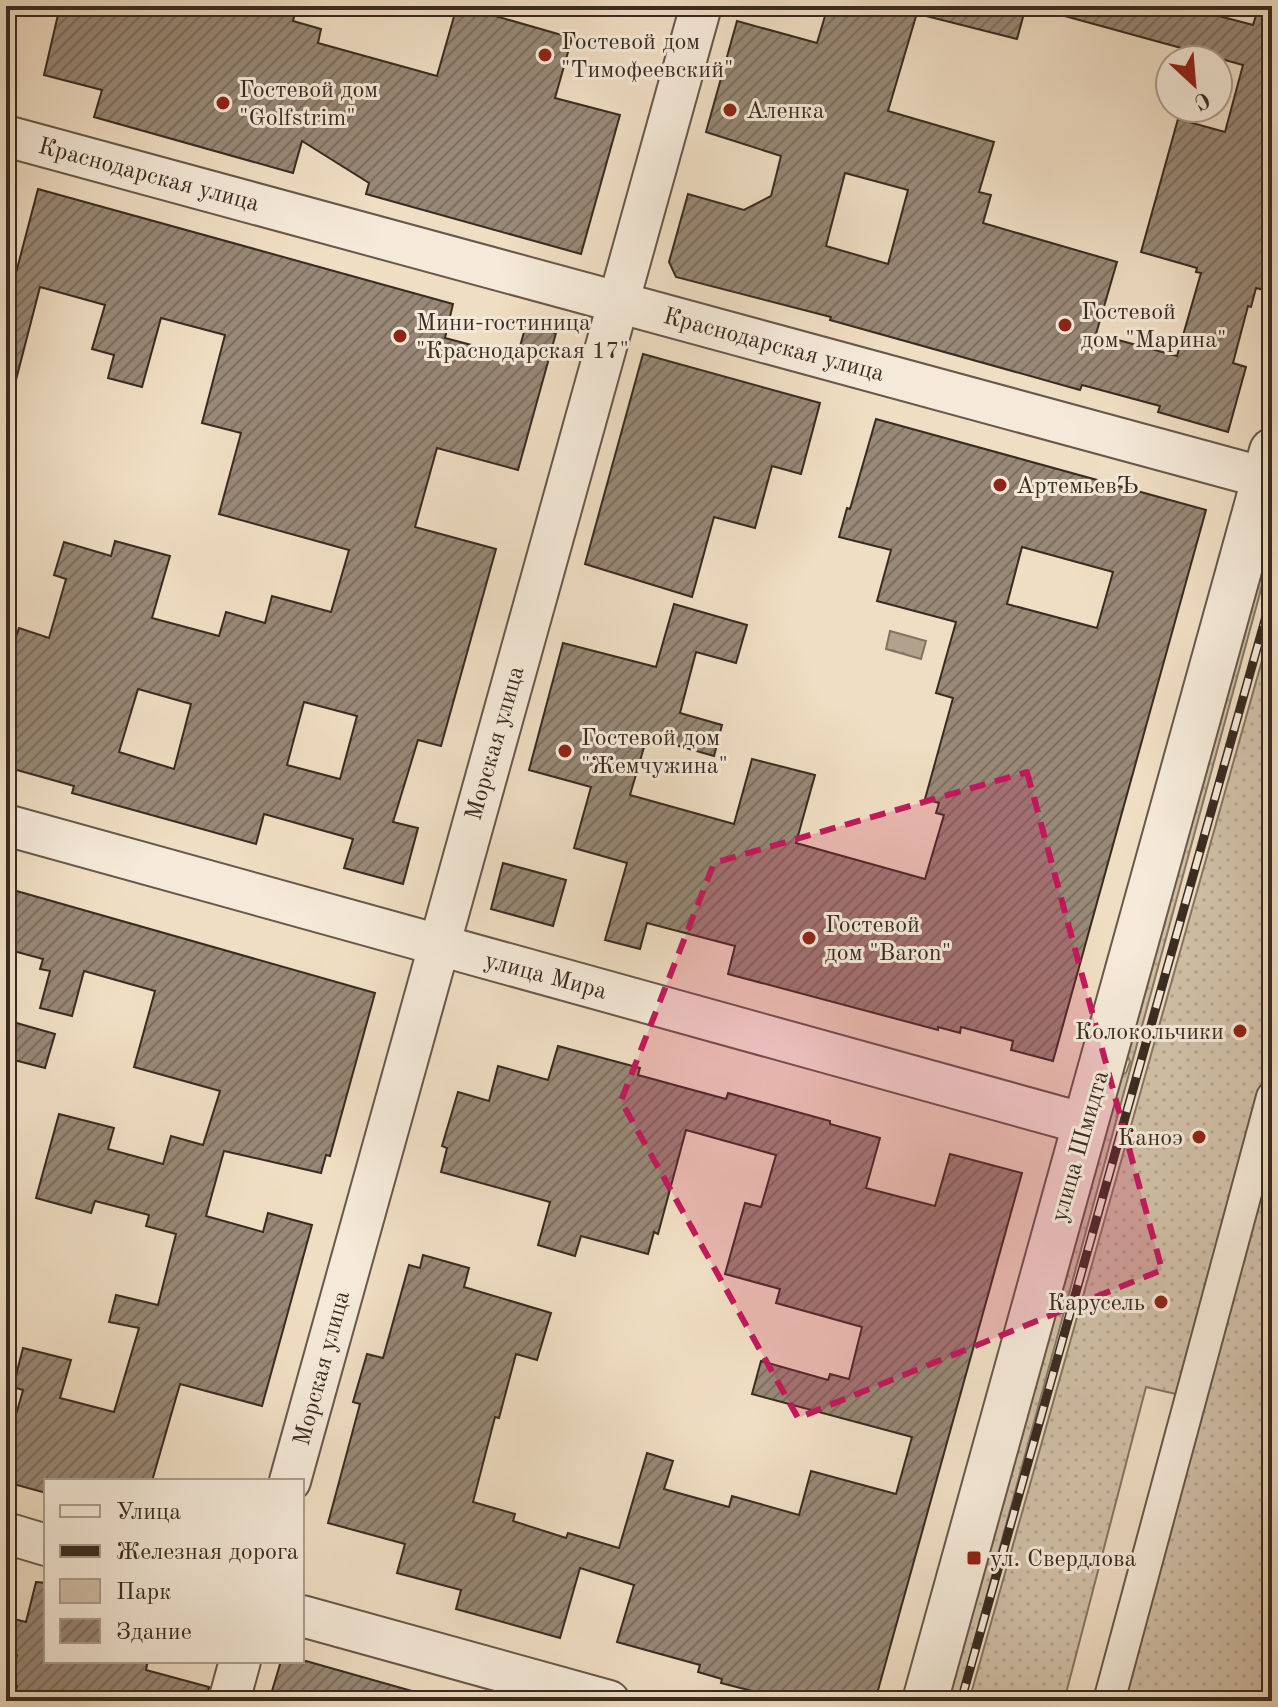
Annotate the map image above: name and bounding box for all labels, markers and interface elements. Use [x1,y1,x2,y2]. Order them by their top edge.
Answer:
place label: Гостевой дом "Тимофеевский" [561,31,734,83]
north arrow [1154,44,1234,124]
marker: Гостевой дом "Тимофеевский" [536,46,554,64]
place label: Гостевой дом "Golfstrim" [239,79,378,131]
text: С [1191,87,1213,113]
marker: Гостевой дом "Golfstrim" [214,94,232,112]
place label: Аленка [746,100,825,124]
marker: Аленка [721,101,739,119]
street label: Краснодарская улица [35,135,262,217]
place label: Гостевой дом "Марина" [1081,301,1226,353]
street label: Краснодарская улица [660,305,887,387]
place label: Мини-гостиница "Краснодарская 17" [416,312,629,364]
marker: Гостевой дом "Марина" [1056,316,1074,334]
marker: Мини-гостиница "Краснодарская 17" [391,327,409,345]
place label: АртемьевЪ [1016,475,1139,499]
marker: АртемьевЪ [991,476,1009,494]
street label: Морская улица [462,663,529,823]
place label: Гостевой дом "Жемчужина" [581,727,728,779]
marker: Гостевой дом "Жемчужина" [556,742,574,760]
place label: Гостевой дом "Baron" [825,914,951,966]
marker: Гостевой дом "Baron" [800,929,818,947]
street label: улица Мира [482,949,609,1005]
place label: Колокольчики [1075,1021,1224,1045]
marker: Колокольчики [1231,1022,1249,1040]
street label: улица Шмидта [1048,1068,1114,1225]
place label: Каноэ [1118,1127,1183,1151]
marker: Каноэ [1190,1128,1208,1146]
street label: Морская улица [291,1288,355,1449]
place label: Карусель [1047,1292,1145,1316]
marker: Карусель [1152,1293,1170,1311]
legend [44,1479,304,1663]
text: Улица [116,1501,181,1525]
text: Железная дорога [116,1541,299,1565]
place label: ул. Свердлова [990,1548,1137,1572]
marker: ул. Свердлова [965,1549,983,1567]
text: Парк [116,1581,171,1605]
text: Здание [116,1621,192,1645]

